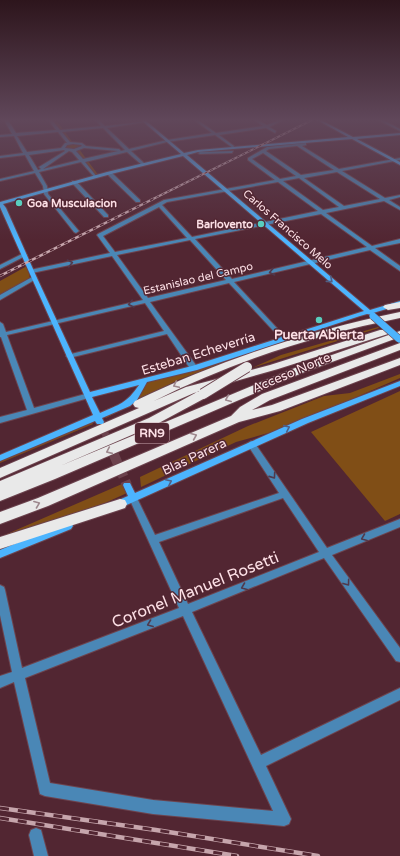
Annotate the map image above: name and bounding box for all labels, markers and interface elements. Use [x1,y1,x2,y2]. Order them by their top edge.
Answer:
street label: Carlos Francisco Melo [240,187,335,272]
place label: Goa Musculacion [27,197,117,210]
marker: Goa Musculacion [14,198,24,208]
place label: Barlovento [196,218,253,231]
marker: Barlovento [256,219,266,229]
street label: Estanislao del Campo [142,259,254,297]
one-way arrow [67,260,73,268]
one-way arrow [268,267,275,275]
one-way arrow [325,275,332,282]
one-way arrow [128,299,135,307]
marker: Puerta Abierta [314,315,324,325]
place label: Puerta Abierta [274,327,364,343]
street label: Esteban Echeverría [139,329,257,379]
street label: Acceso Norte [250,349,333,397]
one-way arrow [173,380,180,388]
one-way arrow [224,394,232,402]
road number: RN9 [135,423,169,443]
one-way arrow [283,425,291,433]
one-way arrow [191,433,198,441]
street label: Blas Parera [160,435,229,479]
one-way arrow [105,447,112,455]
one-way arrow [268,472,276,479]
one-way arrow [164,479,172,487]
one-way arrow [33,501,40,509]
one-way arrow [361,534,368,542]
street label: Coronel Manuel Rosetti [109,547,282,633]
one-way arrow [342,579,349,586]
one-way arrow [240,582,247,590]
one-way arrow [146,619,153,627]

